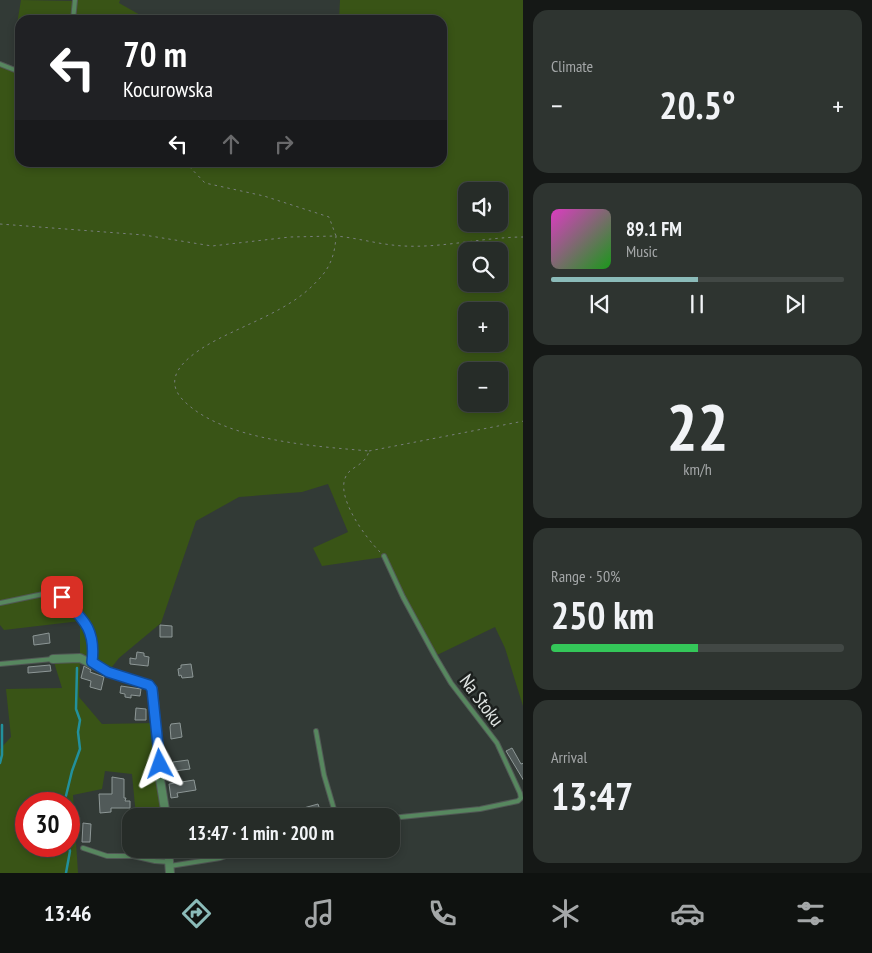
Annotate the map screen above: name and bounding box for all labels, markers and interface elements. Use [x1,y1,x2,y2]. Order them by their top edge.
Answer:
text: 70 m [123,31,187,77]
icon: left [40,35,105,100]
text: Climate [551,56,593,76]
text: Kocurowska [123,75,213,103]
text: 20.5° [659,80,736,129]
text: − [551,87,563,124]
text: + [832,87,844,124]
icon: left [164,130,192,158]
icon: ahead [217,130,245,158]
icon: right [270,130,298,158]
map controls [458,182,508,412]
button: sound [458,182,508,232]
text: 89.1 FM [626,217,682,241]
text: Music [626,241,658,261]
button: search [458,242,508,292]
icon: previous [586,290,614,318]
icon: pause [683,290,711,318]
icon: next [781,290,809,318]
button: + [458,302,508,352]
button: − [458,362,508,412]
text: 22 [666,384,729,468]
text: km/h [683,459,712,479]
text: Range · 50% [551,566,620,586]
pin [41,576,83,618]
icon: arrive [48,583,76,611]
text: 250 km [551,590,654,639]
street label: Na Stoku [455,669,509,731]
position arrow [133,737,185,789]
text: Arrival [551,747,587,767]
text: 13:47 [551,771,633,820]
speed limit sign: 30 [15,792,80,857]
text: 13:47 · 1 min · 200 m [188,821,334,845]
icon: directions [179,896,214,931]
icon: music [302,896,337,931]
icon: phone [425,896,460,931]
icon: climate [548,896,583,931]
icon: car [670,896,705,931]
icon: filters [793,896,828,931]
text: 13:46 [44,899,91,927]

